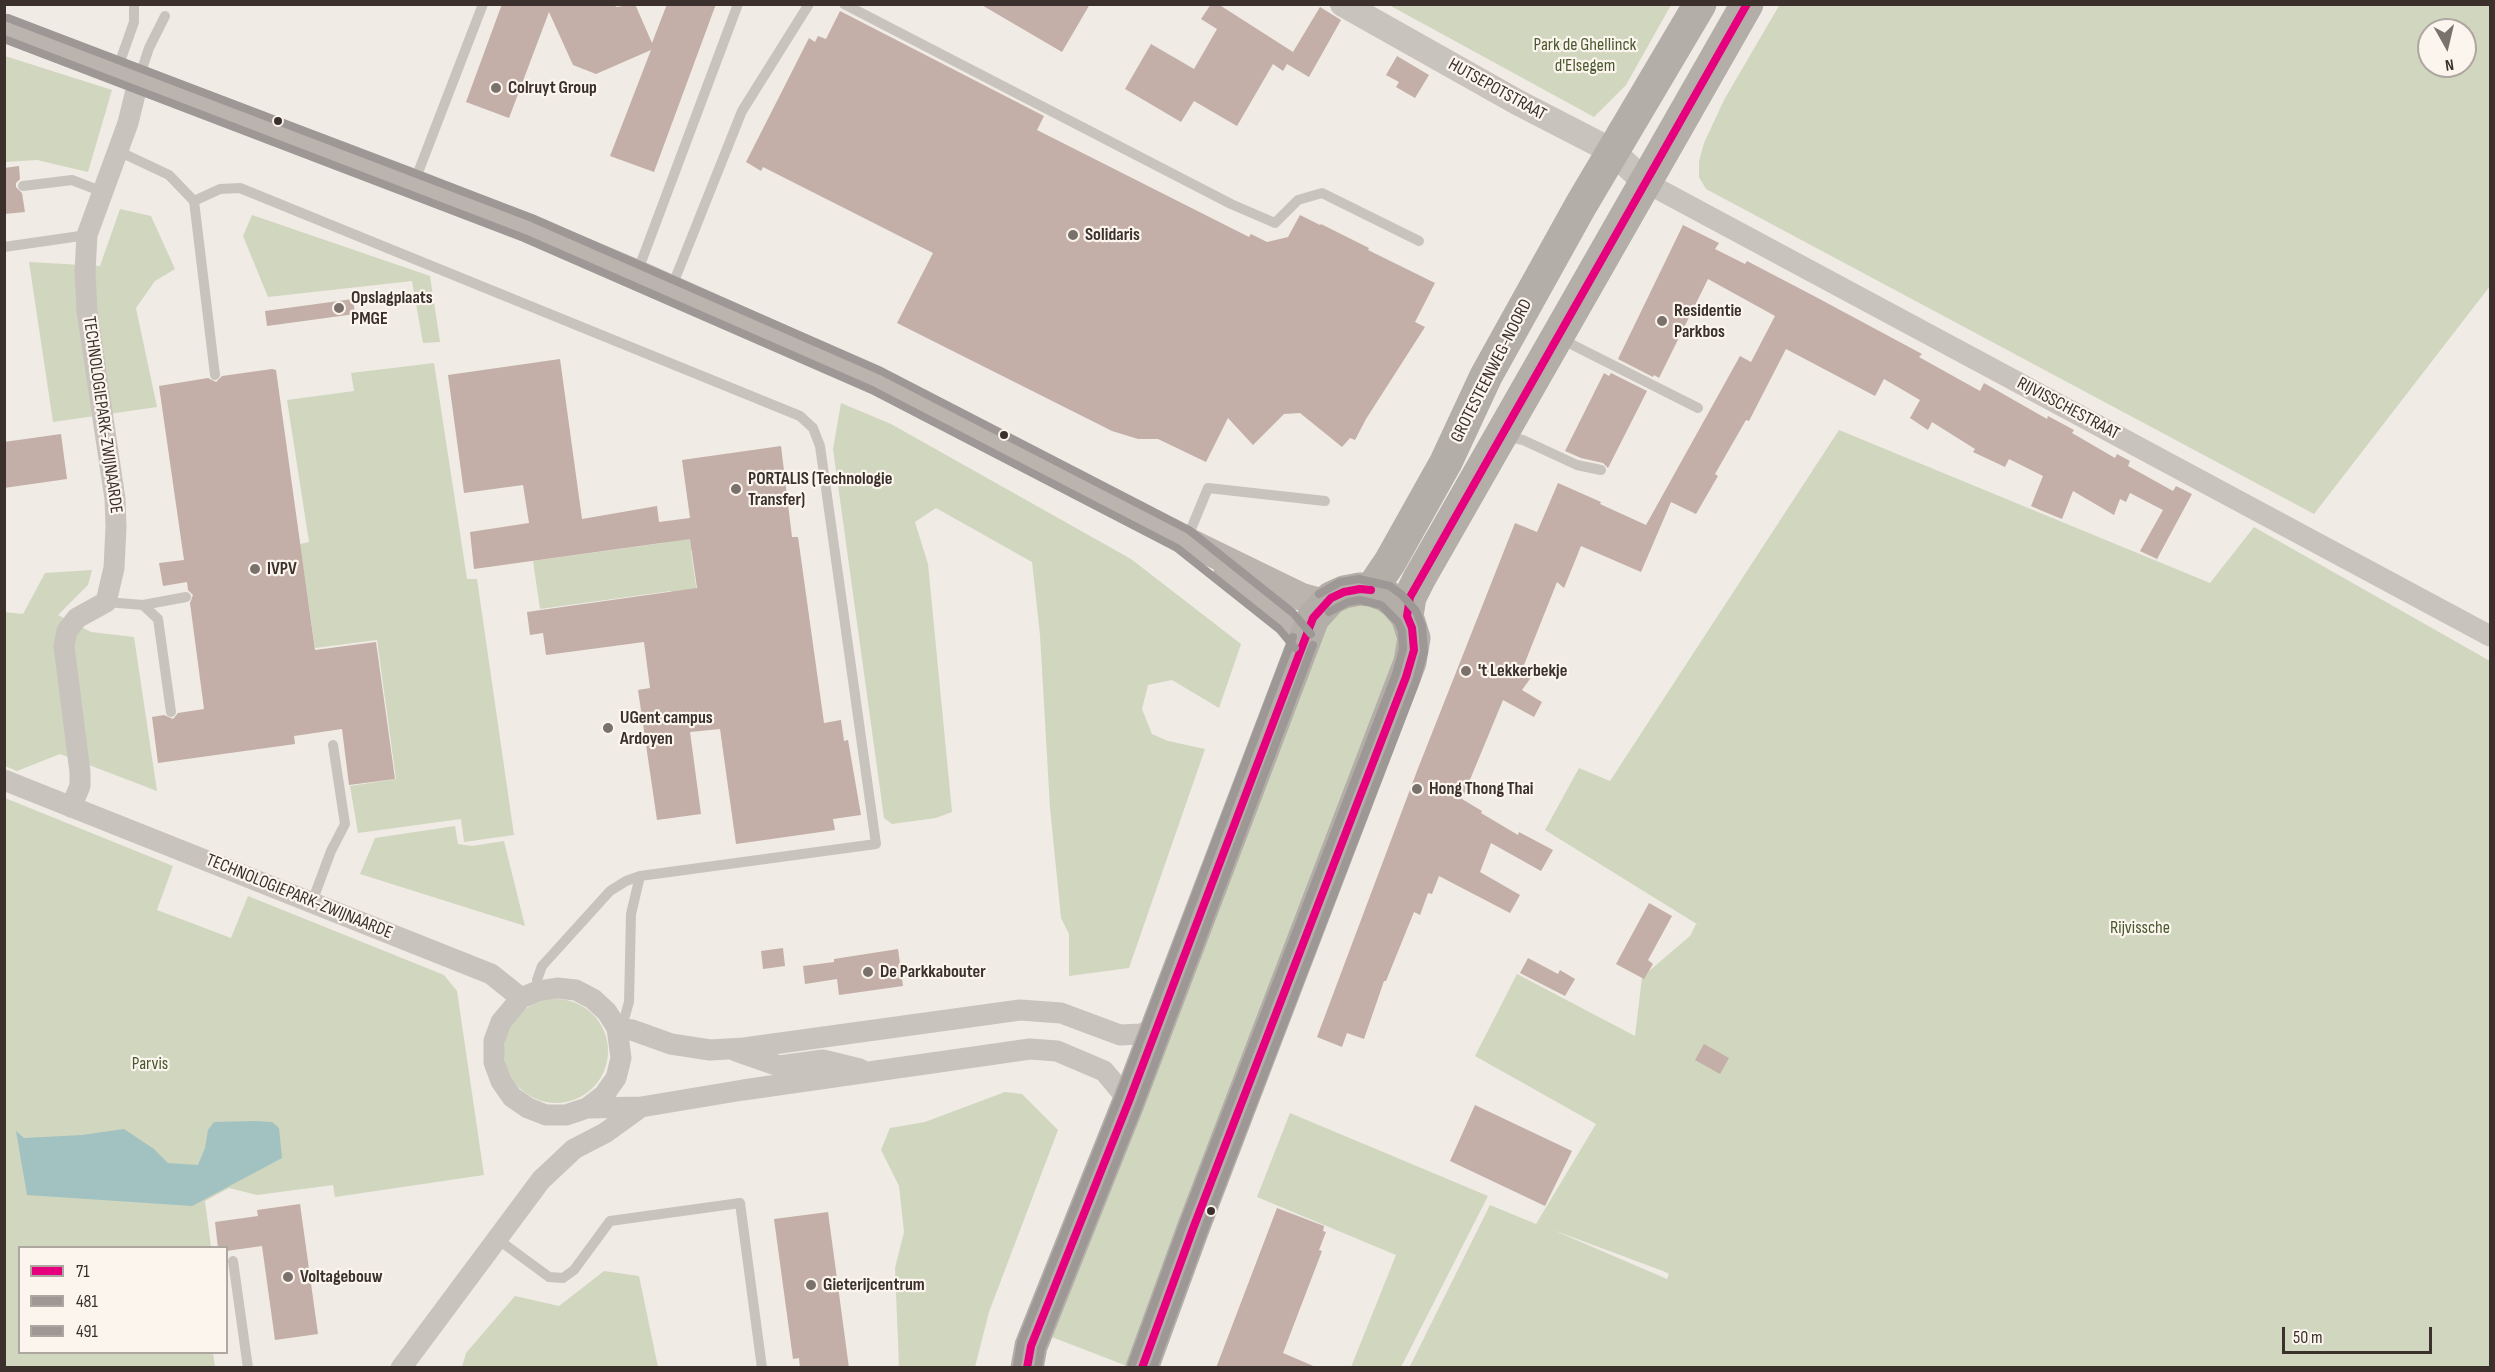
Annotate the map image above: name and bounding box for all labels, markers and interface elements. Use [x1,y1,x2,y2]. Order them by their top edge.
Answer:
north arrow [2417,18,2477,78]
park label: Park de Ghellinck d'Elsegem [1534,34,1636,76]
street label: HUTSEPOTSTRAAT [1444,54,1550,126]
text: N [2444,54,2455,74]
place label: Colruyt Group [508,77,597,99]
marker: Colruyt Group [489,81,503,95]
unlabelled marker [272,115,284,127]
place label: Solidaris [1085,224,1140,246]
marker: Solidaris [1066,228,1080,242]
place label: Opslagplaats PMGE [351,287,433,330]
street label: GROTESTEENWEG-NOORD [1447,296,1537,446]
place label: Residentie Parkbos [1674,300,1742,342]
marker: Opslagplaats PMGE [332,301,346,315]
marker: Residentie Parkbos [1655,314,1669,328]
street label: TECHNOLOGIEPARK-ZWIJNAARDE [77,315,127,515]
street label: RIJVISSCHESTRAAT [2013,373,2123,445]
unlabelled marker [998,429,1010,441]
place label: PORTALIS (Technologie Transfer) [748,468,892,510]
marker: PORTALIS (Technologie Transfer) [729,482,743,496]
place label: IVPV [267,558,297,580]
marker: IVPV [248,562,262,576]
place label: 't Lekkerbekje [1478,660,1567,682]
marker: 't Lekkerbekje [1459,664,1473,678]
place label: UGent campus Ardoyen [620,707,713,750]
marker: UGent campus Ardoyen [601,721,615,735]
place label: Hong Thong Thai [1429,778,1534,800]
marker: Hong Thong Thai [1410,782,1424,796]
street label: TECHNOLOGIEPARK-ZWIJNAARDE [203,850,395,944]
park label: Rijvissche [2110,917,2170,939]
place label: De Parkkabouter [880,961,986,983]
marker: De Parkkabouter [861,965,875,979]
park label: Parvis [132,1053,168,1075]
unlabelled marker [1205,1205,1217,1217]
legend [18,1246,228,1354]
text: 71 [76,1261,90,1282]
place label: Voltagebouw [300,1266,382,1288]
marker: Voltagebouw [281,1270,295,1284]
place label: Gieterijcentrum [823,1274,925,1296]
marker: Gieterijcentrum [804,1278,818,1292]
text: 481 [76,1291,98,1312]
scale bar [2285,1315,2435,1353]
text: 491 [76,1321,98,1342]
text: 50 m [2293,1327,2323,1348]

